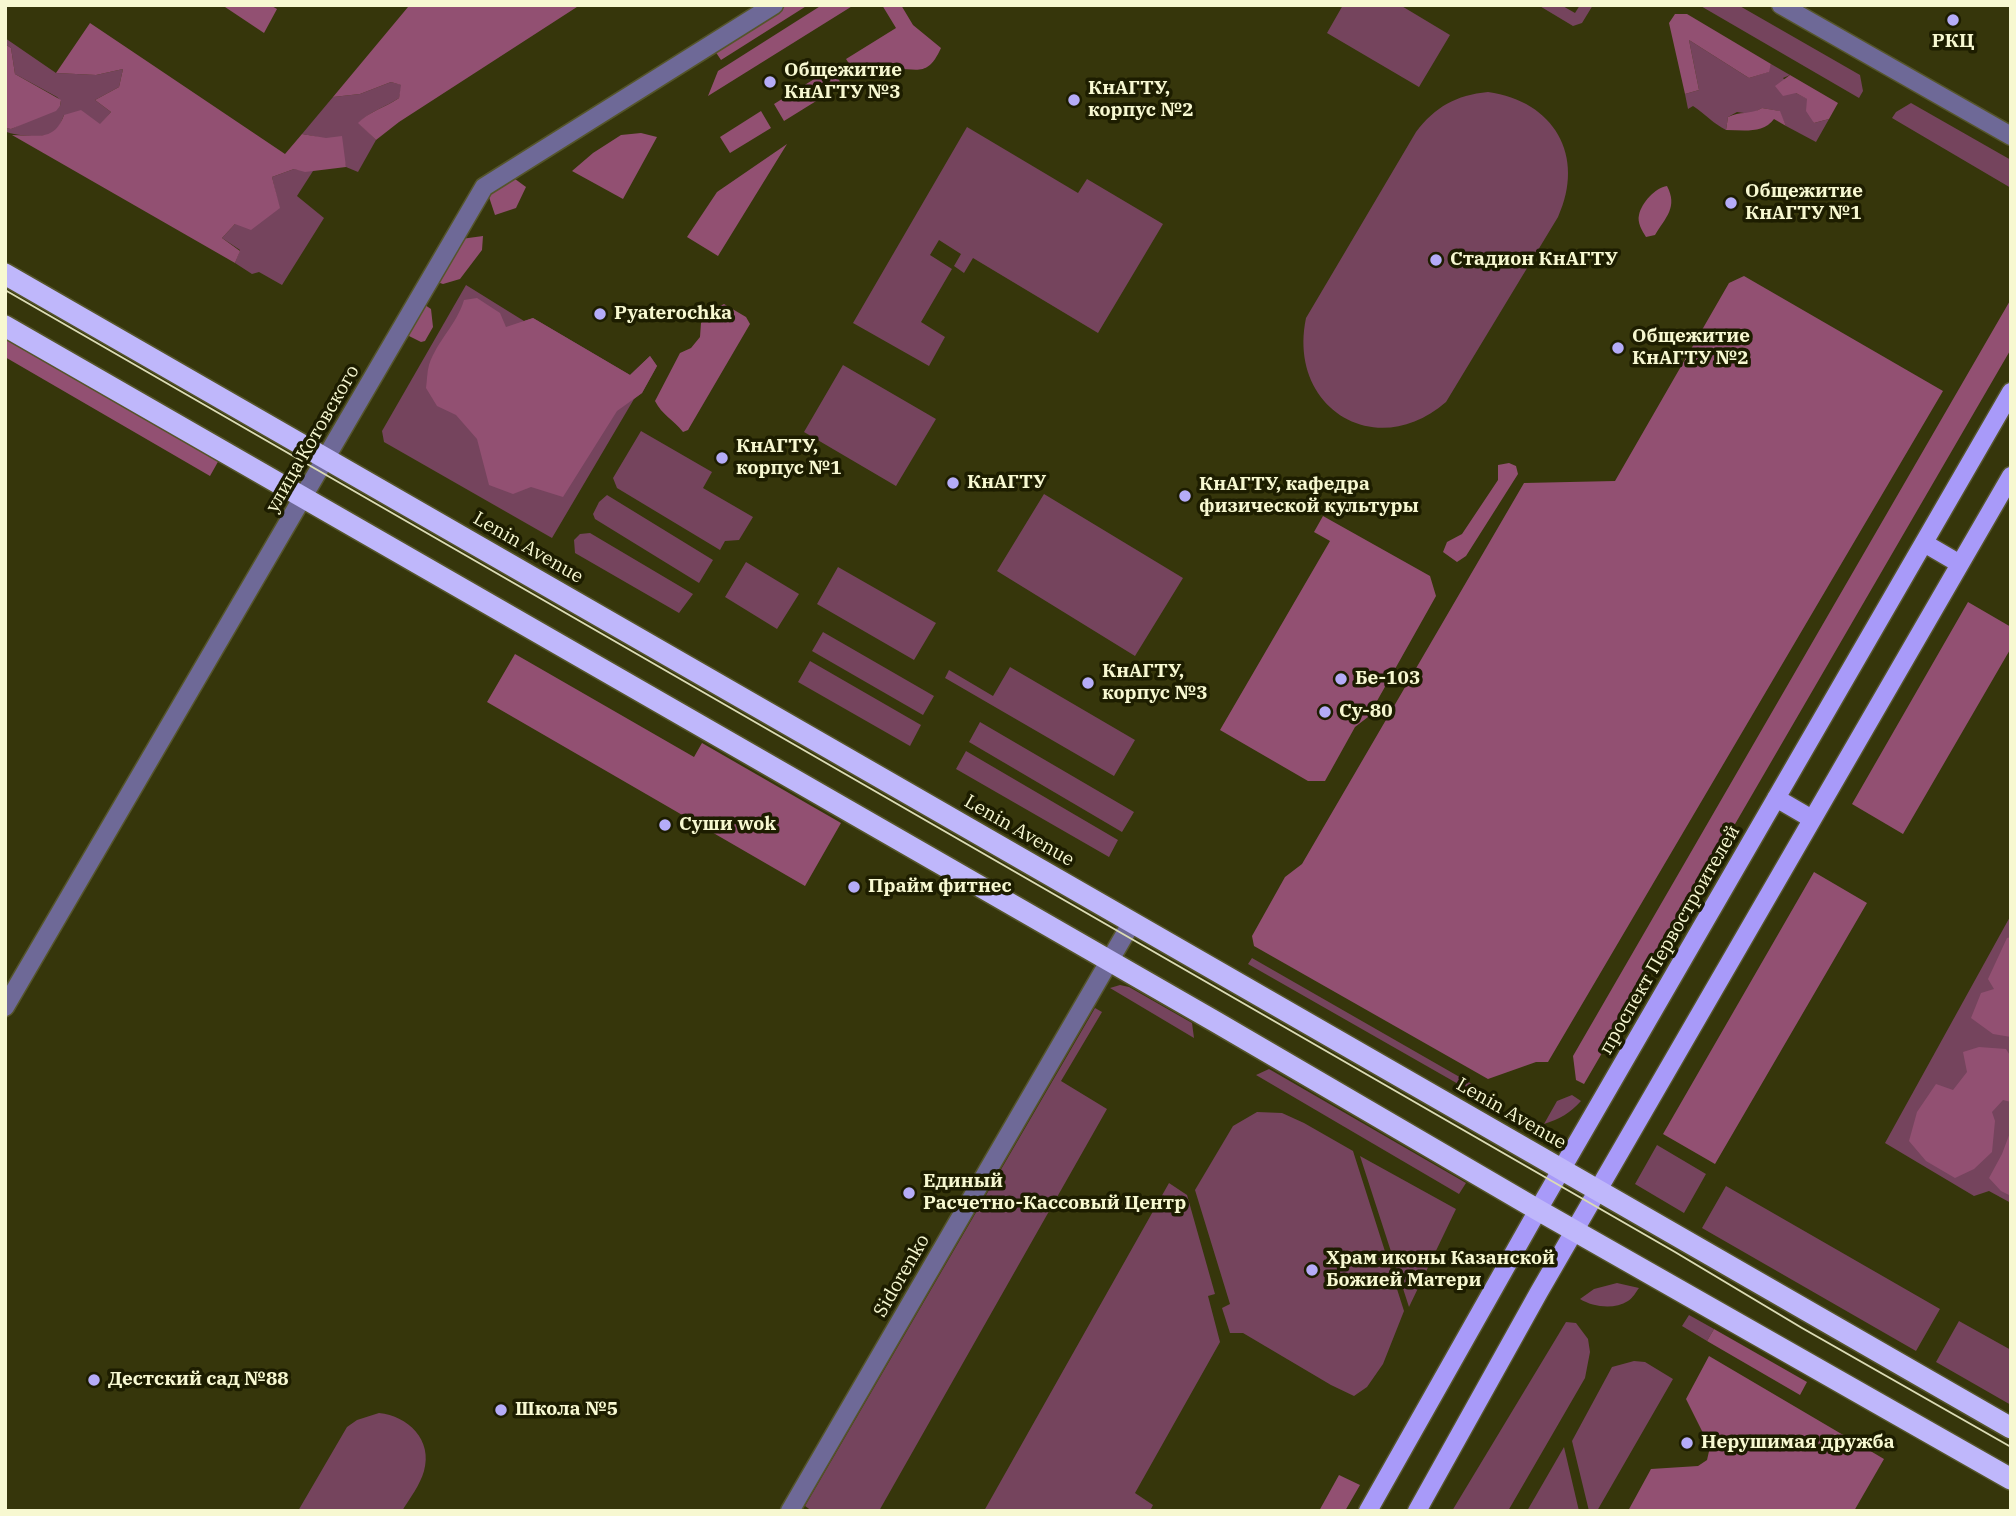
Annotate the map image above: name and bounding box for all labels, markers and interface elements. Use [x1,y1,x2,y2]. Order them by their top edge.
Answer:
marker: РКЦ [1945,12,1961,28]
place label: РКЦ [1932,31,1974,53]
place label: Общежитие КнАГТУ №3 [784,60,902,104]
marker: Общежитие КнАГТУ №3 [762,74,778,90]
place label: КнАГТУ, корпус №2 [1088,78,1194,122]
marker: КнАГТУ, корпус №2 [1066,92,1082,108]
place label: Общежитие КнАГТУ №1 [1745,181,1863,225]
marker: Общежитие КнАГТУ №1 [1723,195,1739,211]
place label: Стадион КнАГТУ [1450,249,1618,271]
marker: Стадион КнАГТУ [1428,252,1444,268]
place label: Pyaterochka [614,303,732,325]
marker: Pyaterochka [592,306,608,322]
place label: Общежитие КнАГТУ №2 [1632,326,1750,370]
marker: Общежитие КнАГТУ №2 [1610,340,1626,356]
street label: улица Котовского [261,361,365,517]
place label: КнАГТУ, корпус №1 [736,436,842,480]
marker: КнАГТУ, корпус №1 [714,450,730,466]
place label: КнАГТУ [967,472,1046,494]
place label: КнАГТУ, кафедра физической культуры [1199,474,1419,518]
marker: КнАГТУ [945,475,961,491]
marker: КнАГТУ, кафедра физической культуры [1177,488,1193,504]
street label: Lenin Avenue [469,507,587,589]
place label: КнАГТУ, корпус №3 [1102,661,1208,705]
place label: Бе-103 [1355,668,1420,690]
marker: Бе-103 [1333,671,1349,687]
marker: КнАГТУ, корпус №3 [1080,675,1096,691]
place label: Су-80 [1339,701,1393,723]
marker: Су-80 [1317,704,1333,720]
street label: Lenin Avenue [960,790,1078,872]
place label: Суши wok [679,814,776,836]
marker: Суши wok [657,817,673,833]
street label: проспект Первостроителей [1595,821,1745,1059]
place label: Прайм фитнес [868,876,1012,898]
marker: Прайм фитнес [846,879,862,895]
street label: Lenin Avenue [1452,1073,1570,1155]
place label: Единый Расчетно-Кассовый Центр [923,1171,1186,1215]
marker: Единый Расчетно-Кассовый Центр [901,1185,917,1201]
street label: Sidorenko [869,1231,935,1321]
place label: Храм иконы Казанской Божией Матери [1326,1248,1555,1292]
marker: Храм иконы Казанской Божией Матери [1304,1262,1320,1278]
place label: Дестский сад №88 [108,1369,289,1391]
marker: Дестский сад №88 [86,1372,102,1388]
place label: Школа №5 [515,1399,618,1421]
marker: Школа №5 [493,1402,509,1418]
place label: Нерушимая дружба [1701,1432,1895,1454]
marker: Нерушимая дружба [1679,1435,1695,1451]

